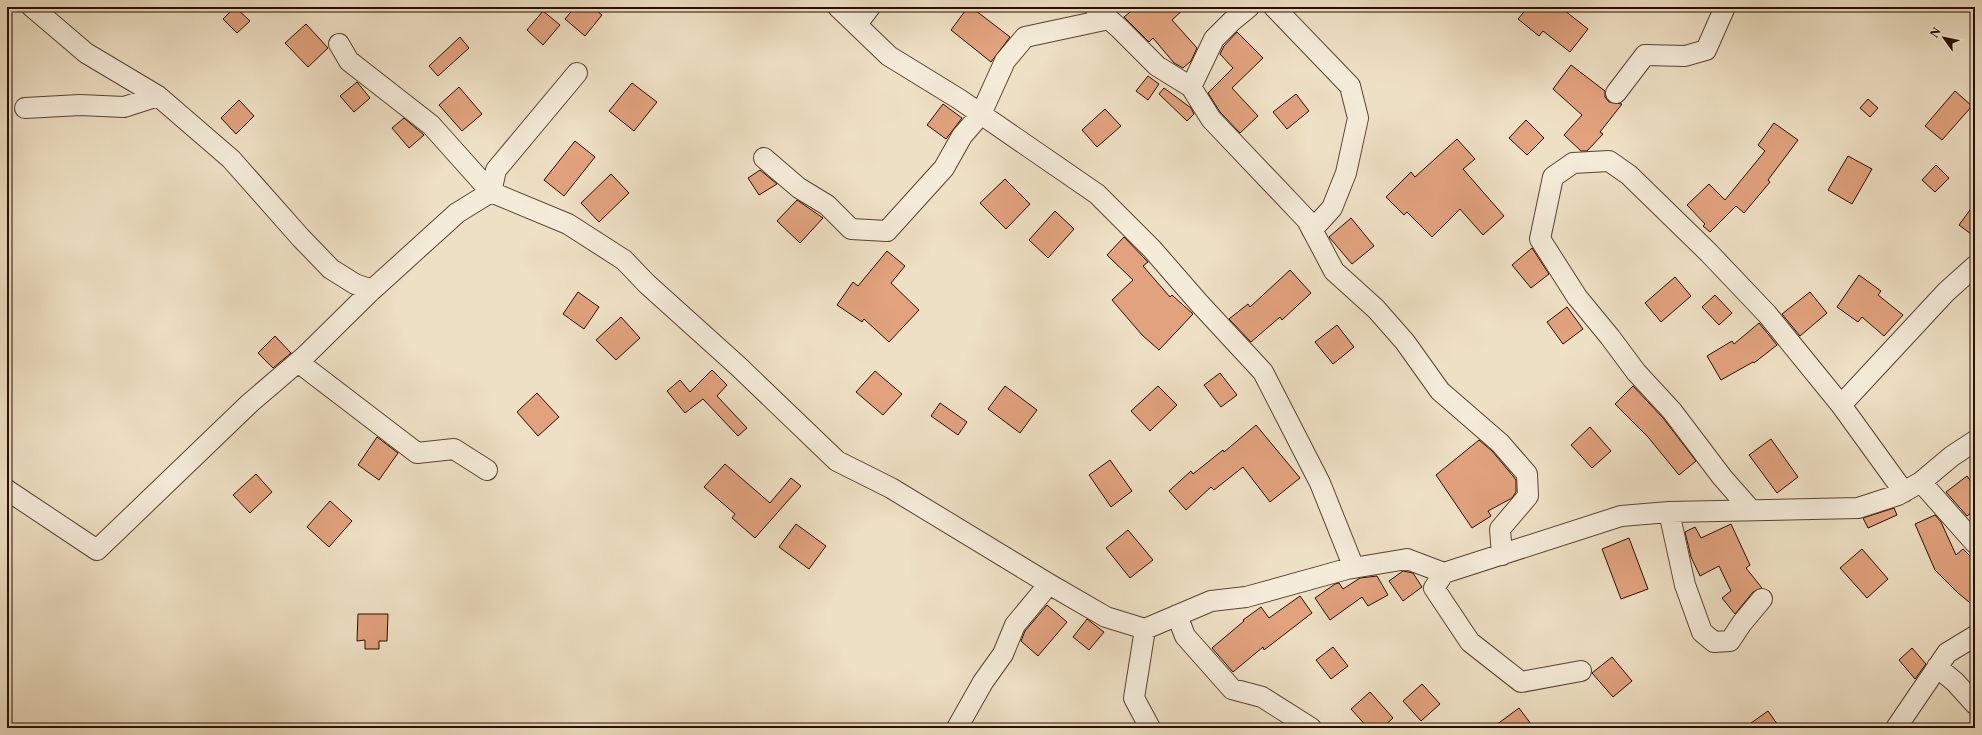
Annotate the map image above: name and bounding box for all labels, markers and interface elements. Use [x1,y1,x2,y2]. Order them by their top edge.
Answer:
north arrow [1924,18,1964,58]
text: N [1927,24,1944,40]

